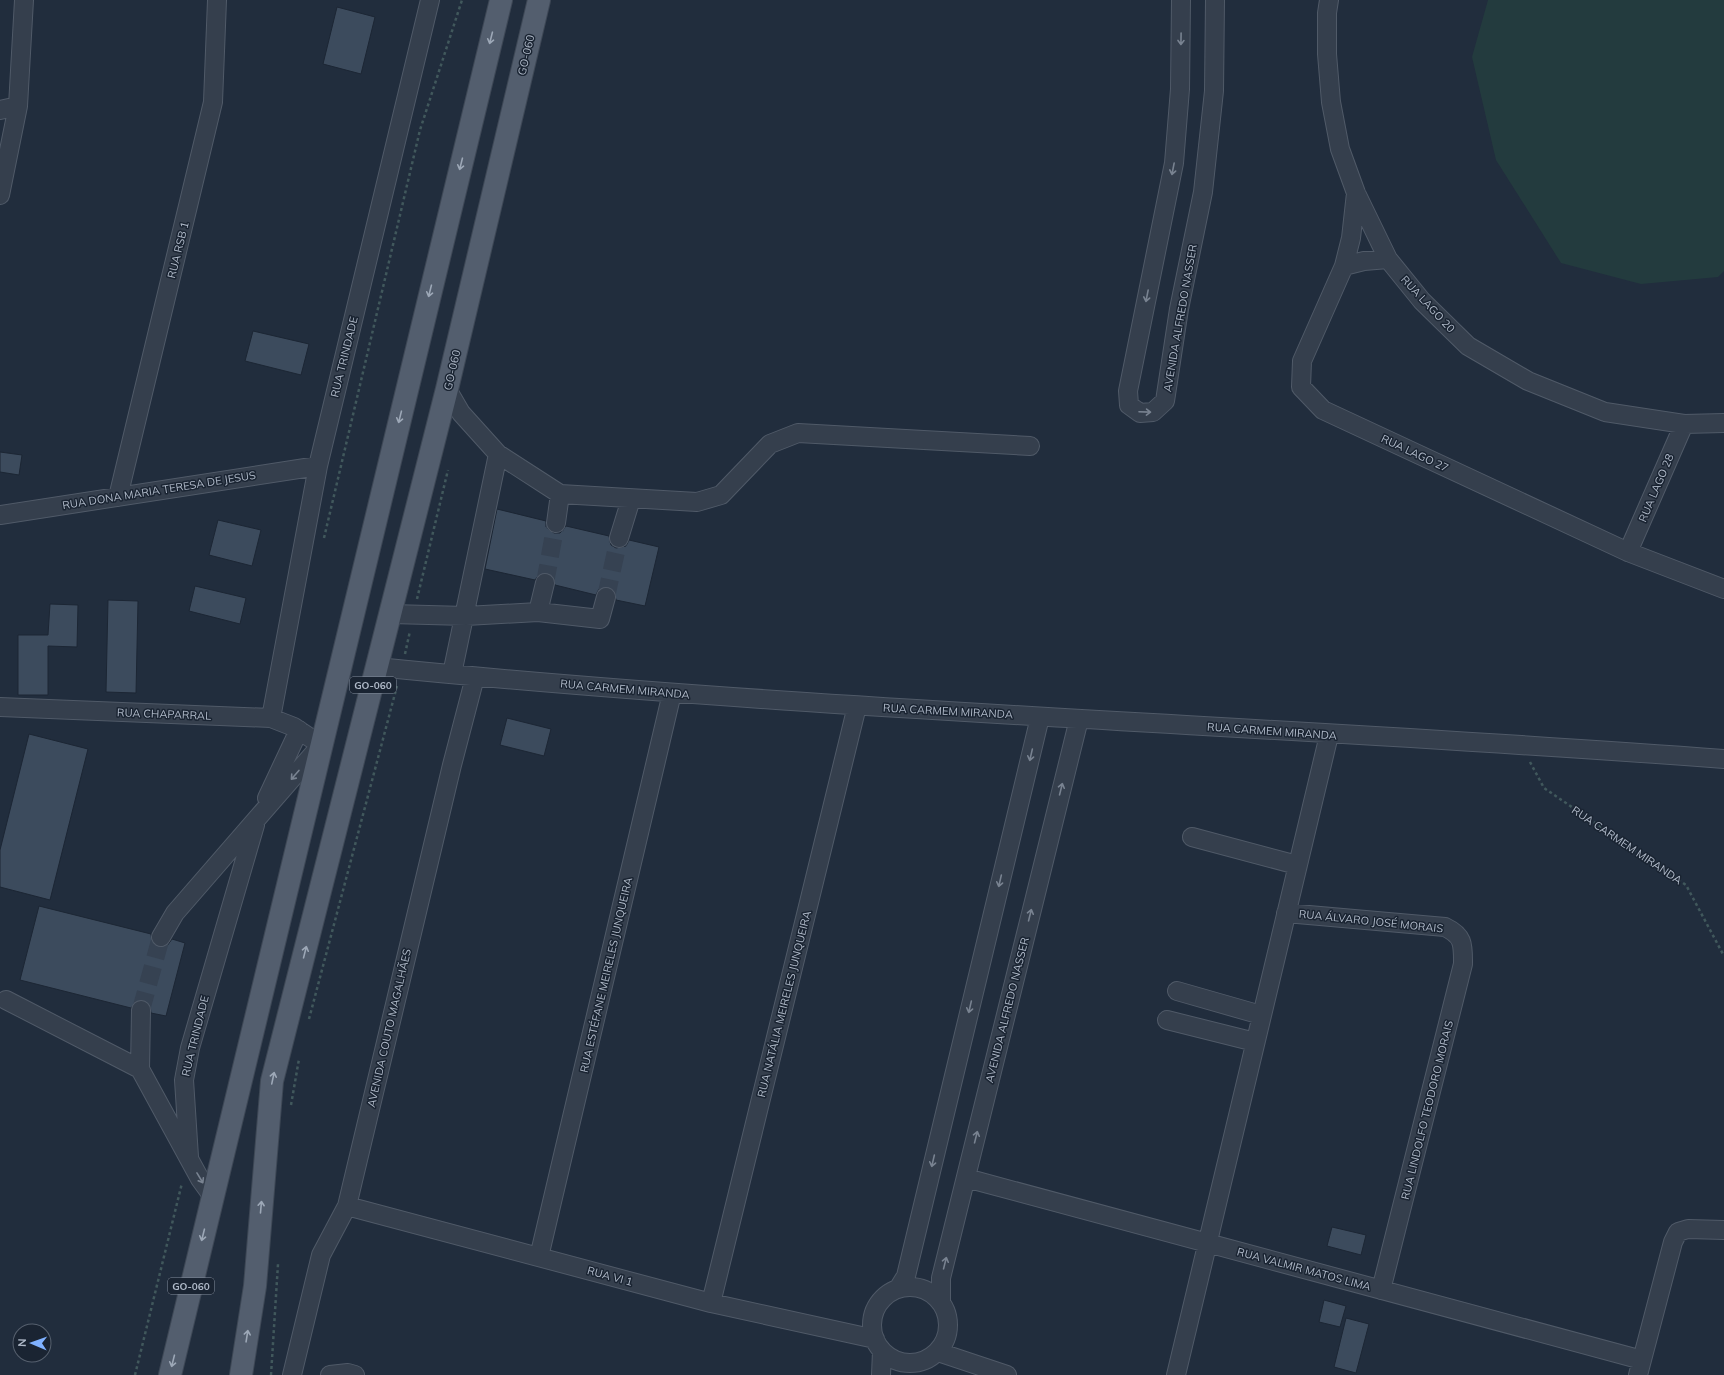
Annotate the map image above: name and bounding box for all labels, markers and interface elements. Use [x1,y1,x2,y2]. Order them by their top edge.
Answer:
one-way arrow [487,31,495,44]
one-way arrow [1177,32,1184,45]
street label: GO-060 [515,33,538,77]
one-way arrow [457,157,464,170]
one-way arrow [1168,162,1176,175]
street label: RUA RSB 1 [164,220,192,280]
street label: AVENIDA ALFREDO NASSER [1160,243,1200,393]
street label: RUA LAGO 20 [1398,273,1458,336]
one-way arrow [426,284,434,297]
one-way arrow [1143,289,1151,302]
street label: RUA TRINDADE [327,315,361,399]
street label: GO-060 [441,348,464,392]
one-way arrow [1139,408,1152,416]
one-way arrow [396,410,403,423]
street label: RUA LAGO 27 [1379,431,1451,475]
street label: RUA LAGO 28 [1635,451,1677,524]
street label: RUA DONA MARIA TERESA DE JESUS [61,468,257,512]
street label: RUA CARMEM MIRANDA [560,676,690,702]
road number: GO-060 [350,677,396,693]
street label: RUA CARMEM MIRANDA [883,701,1013,721]
street label: RUA CHAPARRAL [117,705,211,723]
street label: RUA CARMEM MIRANDA [1207,719,1337,743]
one-way arrow [1026,748,1034,761]
one-way arrow [291,769,300,780]
one-way arrow [1058,783,1066,796]
street label: RUA CARMEM MIRANDA [1569,803,1685,887]
one-way arrow [996,874,1004,887]
street label: RUA ESTÉFANE MEIRELES JUNQUEIRA [577,876,635,1074]
street label: RUA ÁLVARO JOSÉ MORAIS [1298,906,1444,936]
street label: RUA NATÁLIA MEIRELES JUNQUEIRA [754,909,814,1099]
one-way arrow [1027,909,1035,922]
street label: AVENIDA ALFREDO NASSER [982,935,1032,1084]
one-way arrow [301,946,309,959]
street label: AVENIDA COUTO MAGALHÃES [364,947,414,1109]
street label: RUA TRINDADE [178,994,212,1078]
one-way arrow [966,1001,974,1014]
street label: RUA LINDOLFO TEODORO MORAIS [1398,1019,1456,1201]
one-way arrow [269,1072,277,1085]
one-way arrow [972,1131,980,1144]
one-way arrow [929,1154,937,1167]
one-way arrow [196,1172,204,1184]
one-way arrow [258,1201,265,1214]
one-way arrow [199,1228,207,1241]
street label: RUA VALMIR MATOS LIMA [1236,1244,1372,1294]
one-way arrow [941,1257,949,1270]
street label: RUA VI 1 [586,1263,634,1289]
road number: GO-060 [168,1278,214,1294]
north arrow [12,1323,52,1363]
one-way arrow [243,1330,251,1343]
text: N [15,1338,29,1347]
one-way arrow [169,1354,176,1367]

